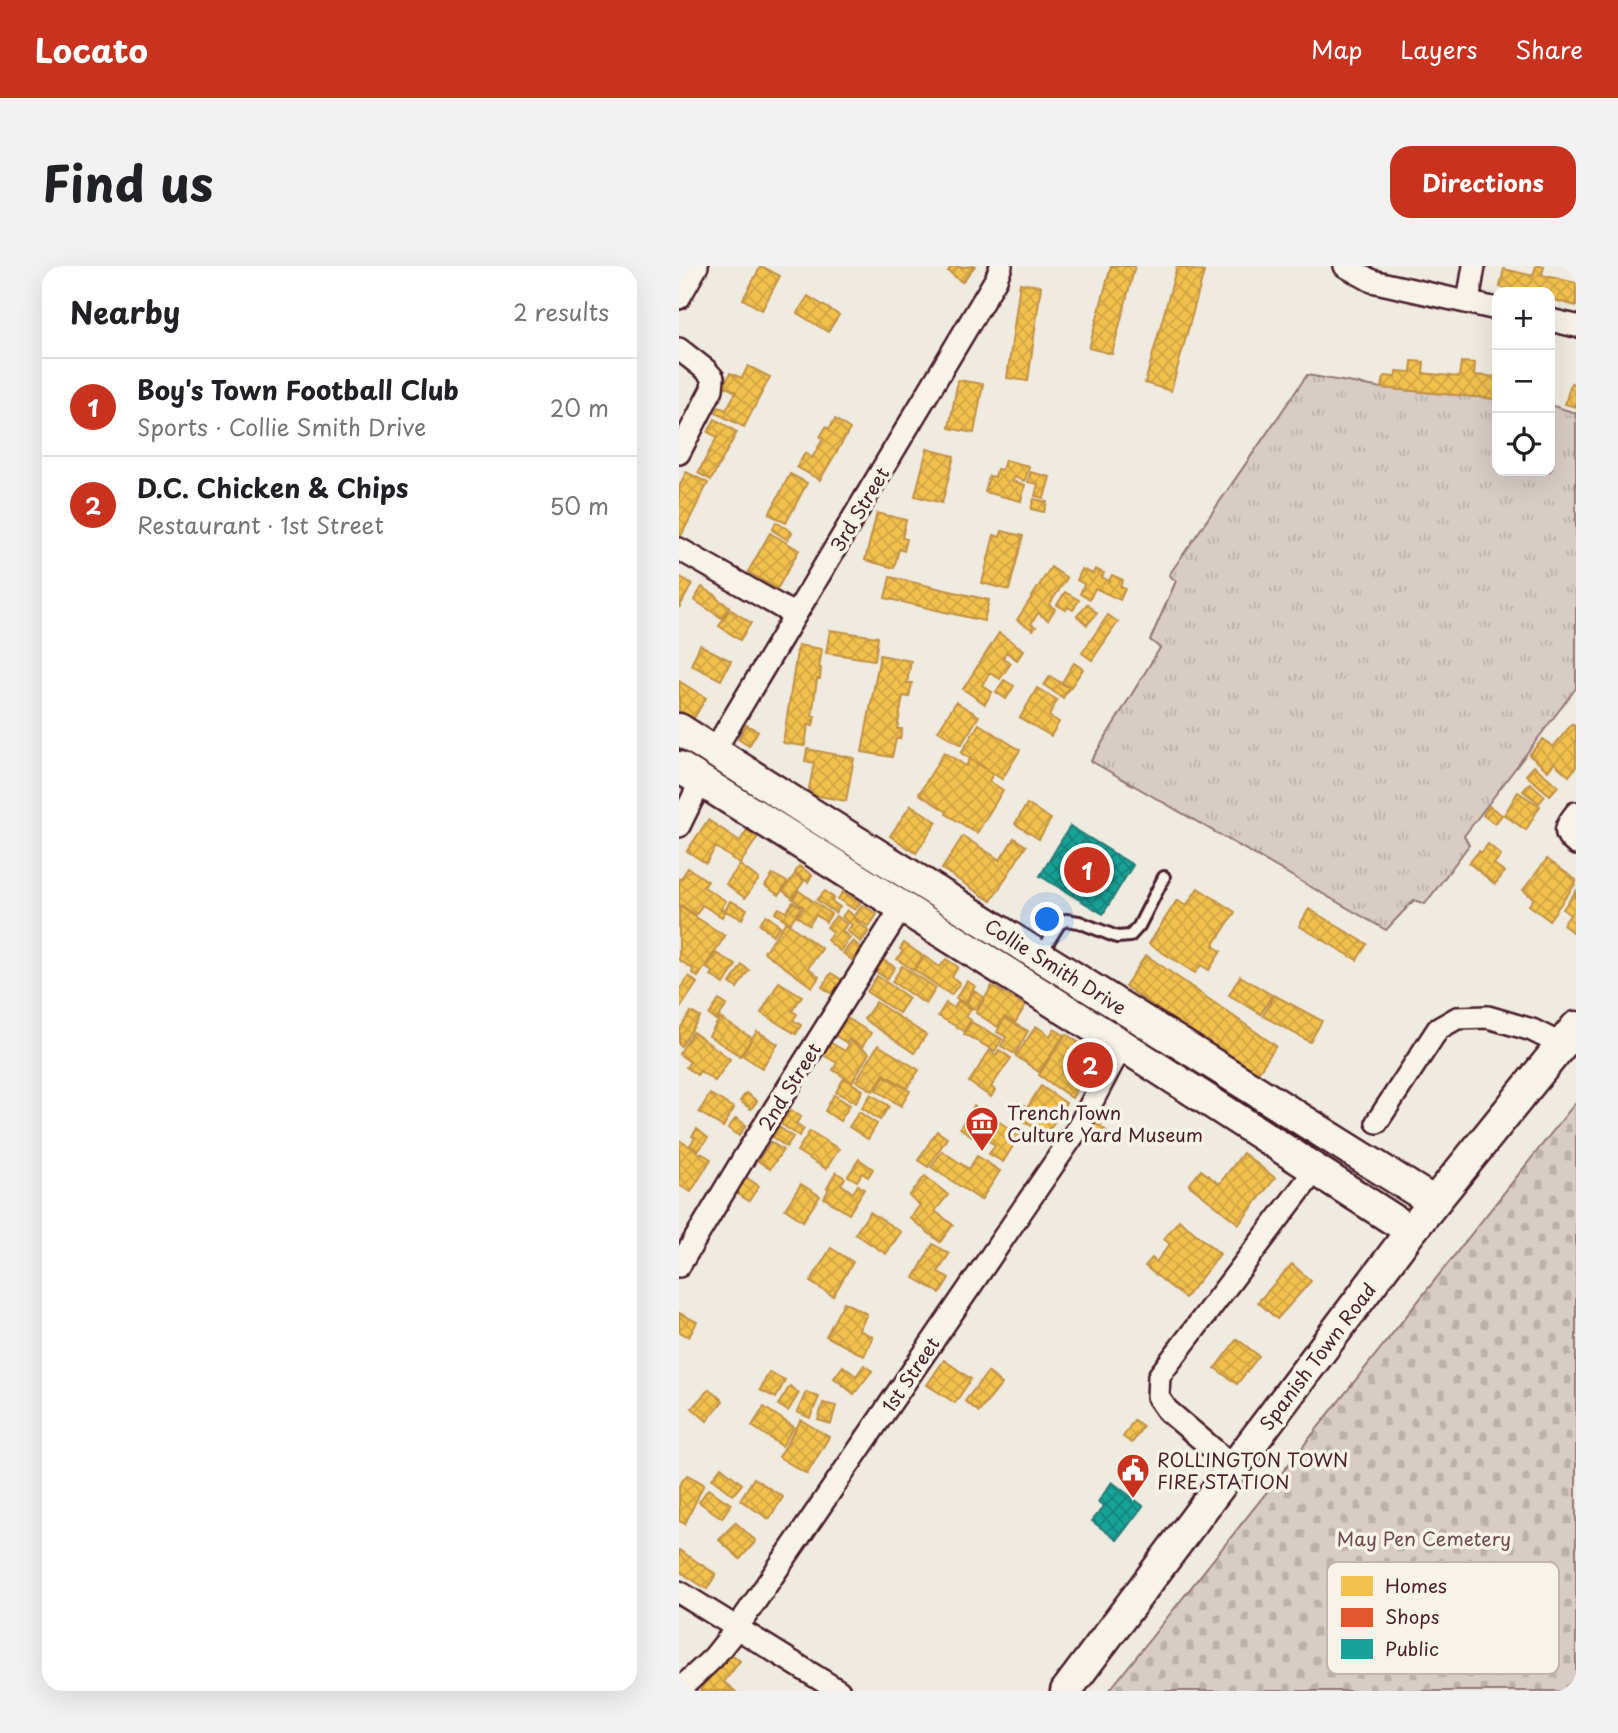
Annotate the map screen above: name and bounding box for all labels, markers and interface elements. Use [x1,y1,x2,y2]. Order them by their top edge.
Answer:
text: Locato [35,24,148,74]
text: Map [1311,31,1362,67]
text: Layers [1400,31,1477,67]
text: Share [1515,31,1583,67]
text: Find us [42,145,213,219]
button: Directions [1390,146,1576,218]
map controls [1492,287,1555,476]
button: + [1492,287,1555,350]
text: Nearby [70,289,180,334]
text: 2 results [513,294,609,329]
button: − [1492,350,1555,413]
text: Boy's Town Football Club [137,370,459,409]
text: 1 [88,390,99,425]
text: 20 m [550,390,609,425]
text: Sports · Collie Smith Drive [137,409,426,444]
button: locate [1492,413,1555,476]
street label: 3rd Street [823,461,895,557]
text: D.C. Chicken & Chips [137,468,408,507]
text: 2 [85,488,101,523]
text: 50 m [549,488,609,523]
text: Restaurant · 1st Street [137,507,384,542]
pin: 1 [1064,844,1110,896]
your location [1030,902,1064,936]
street label: Collie Smith Drive [980,911,1132,1021]
street label: 2nd Street [751,1036,827,1135]
pin: 2 [1067,1039,1113,1091]
place label: Trench Town Culture Yard Museum [1007,1098,1203,1148]
museum icon: Trench Town Culture Yard Museum [963,1104,1001,1153]
street label: Spanish Town Road [1252,1276,1382,1436]
street label: 1st Street [874,1331,946,1417]
place label: ROLLINGTON TOWN FIRE STATION [1157,1445,1348,1495]
public building icon: ROLLINGTON TOWN FIRE STATION [1114,1451,1152,1500]
park label: May Pen Cemetery [1337,1524,1511,1552]
legend [1327,1562,1559,1674]
text: Homes [1385,1571,1447,1599]
text: Shops [1385,1602,1439,1630]
text: Public [1385,1634,1439,1662]

